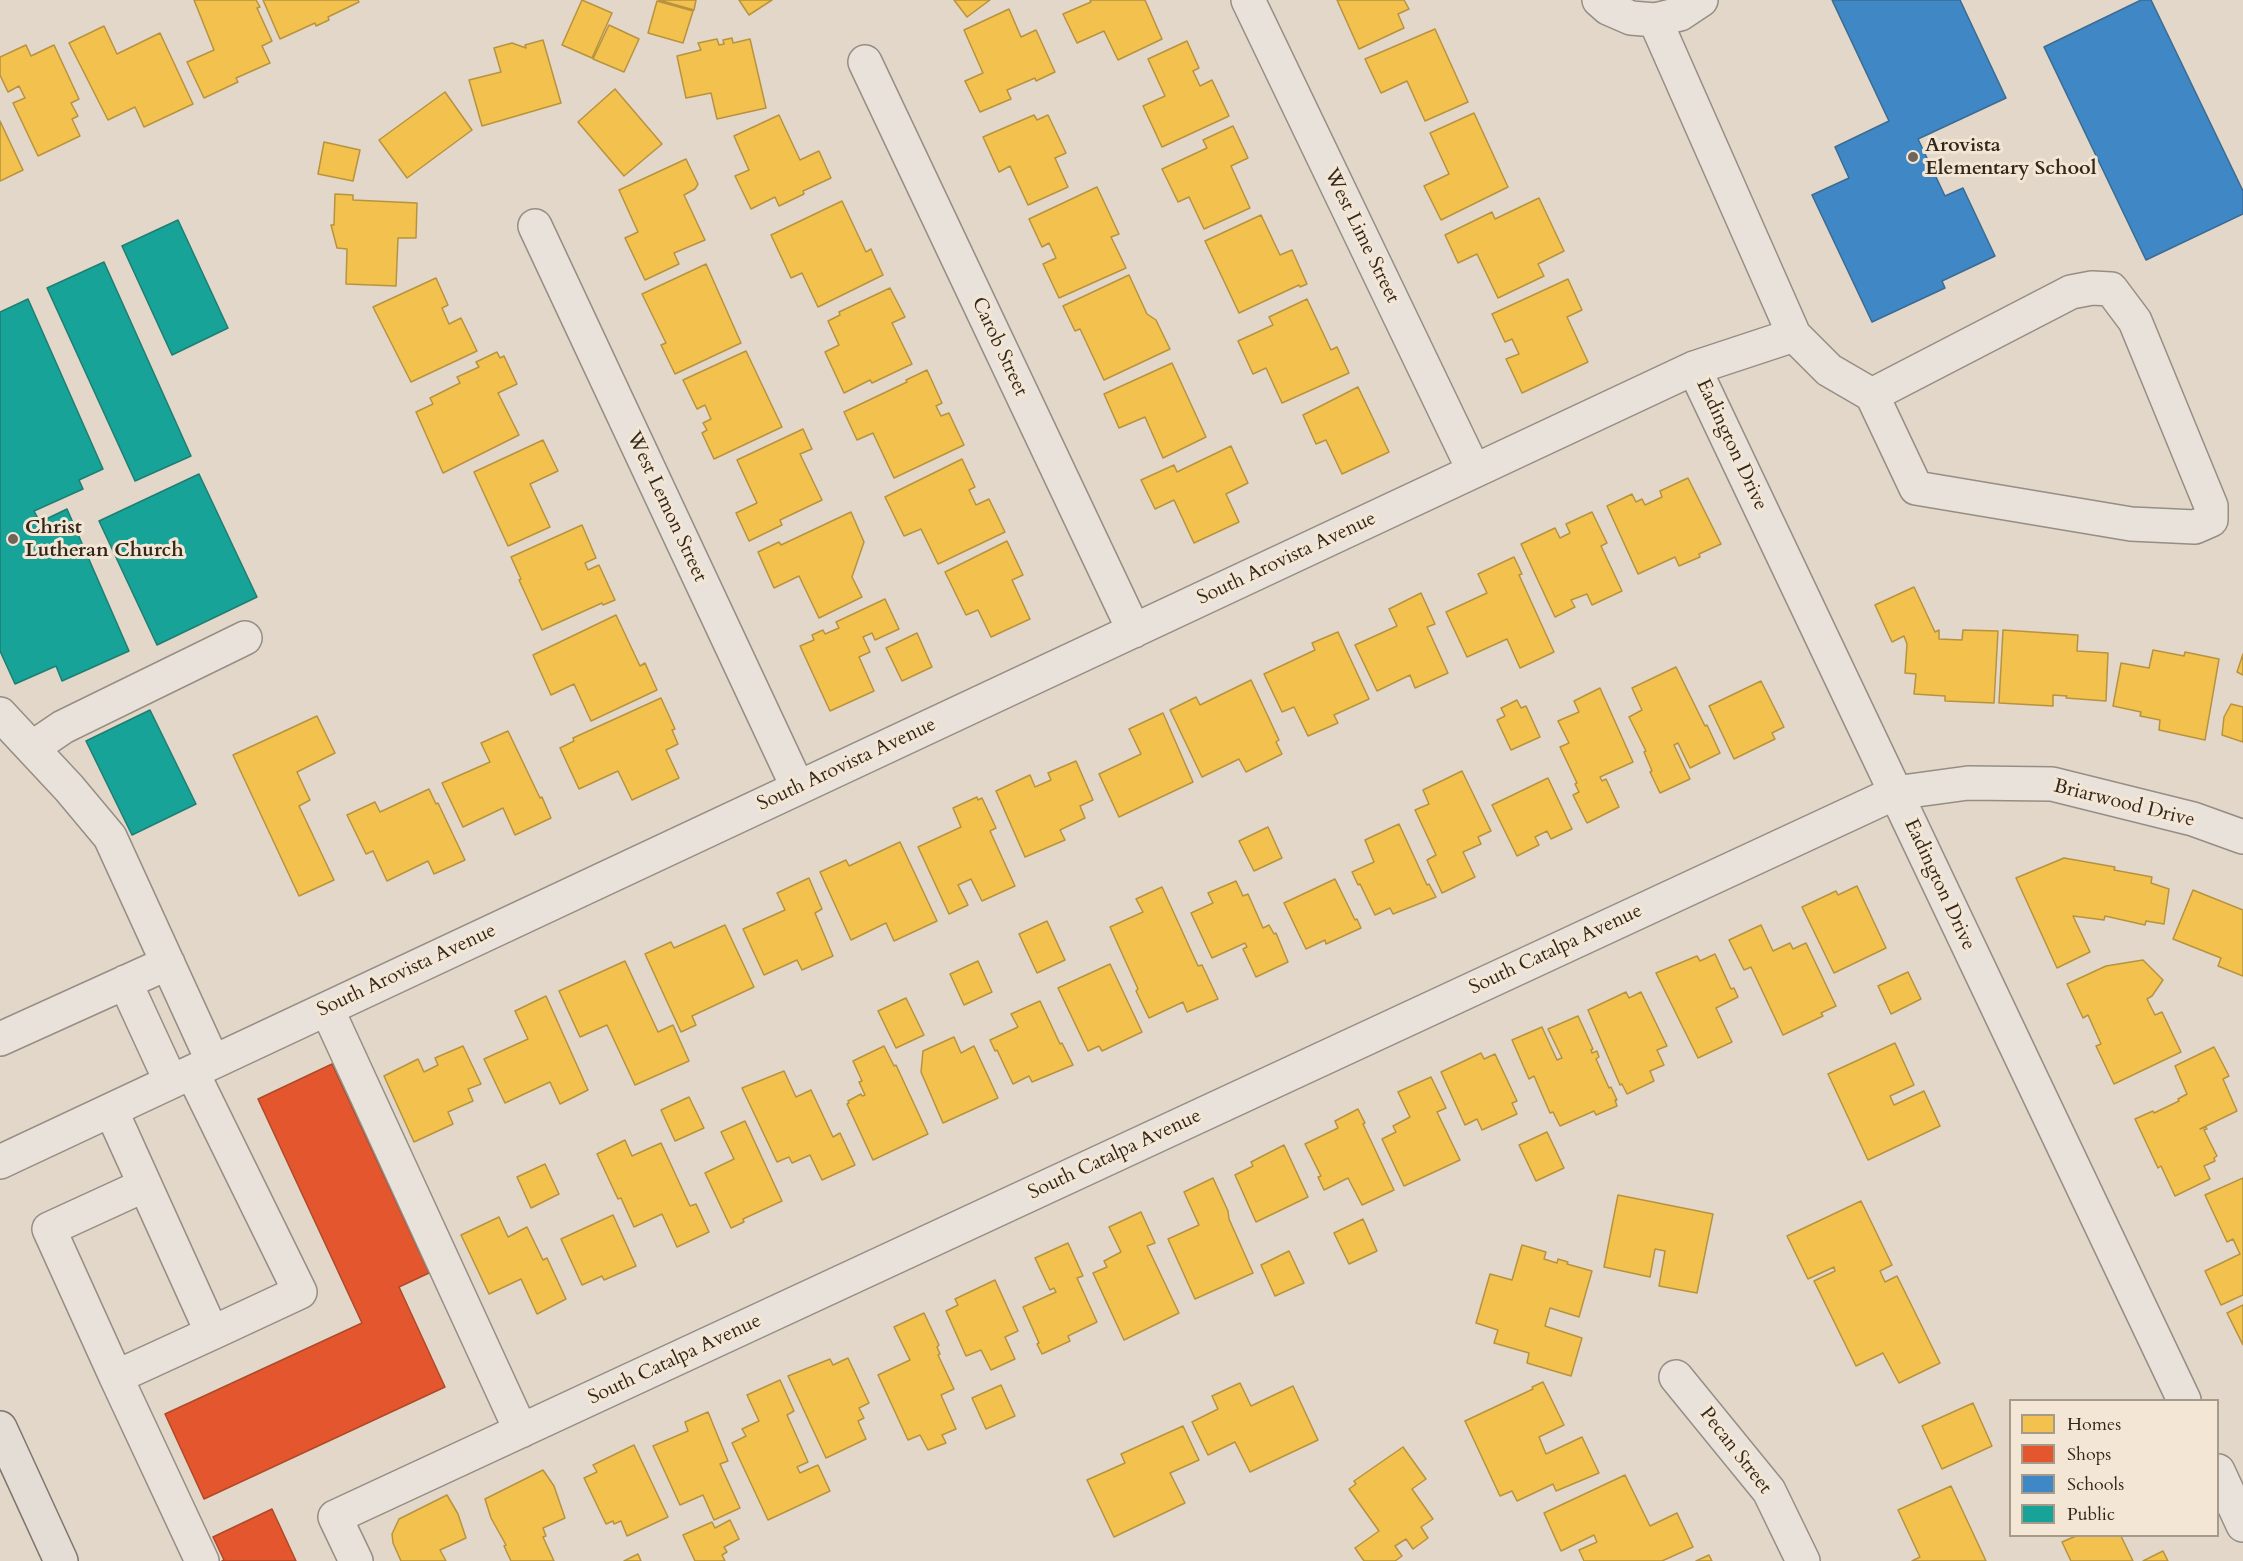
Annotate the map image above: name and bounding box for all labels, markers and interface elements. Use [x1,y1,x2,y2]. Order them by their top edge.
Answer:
place label: Arovista Elementary School [1925,134,2097,181]
marker: Arovista Elementary School [1906,150,1920,164]
street label: West Lime Street [1318,165,1404,307]
street label: Carob Street [966,294,1032,400]
street label: Eadington Drive [1690,376,1772,514]
street label: West Lemon Street [621,428,711,586]
street label: South Arovista Avenue [1194,507,1380,611]
place label: Christ Lutheran Church [25,516,184,563]
marker: Christ Lutheran Church [6,532,20,546]
street label: South Arovista Avenue [754,713,940,817]
street label: Briarwood Drive [2051,775,2197,833]
street label: Eadington Drive [1898,816,1980,954]
street label: South Catalpa Avenue [1466,899,1646,1001]
street label: South Arovista Avenue [314,919,500,1023]
street label: South Catalpa Avenue [1025,1104,1205,1206]
street label: South Catalpa Avenue [585,1309,765,1411]
legend [2009,1399,2219,1537]
street label: Pecan Street [1694,1403,1776,1499]
text: Homes [2067,1412,2121,1437]
text: Shops [2067,1442,2111,1467]
text: Schools [2067,1472,2124,1497]
text: Public [2067,1502,2115,1527]

